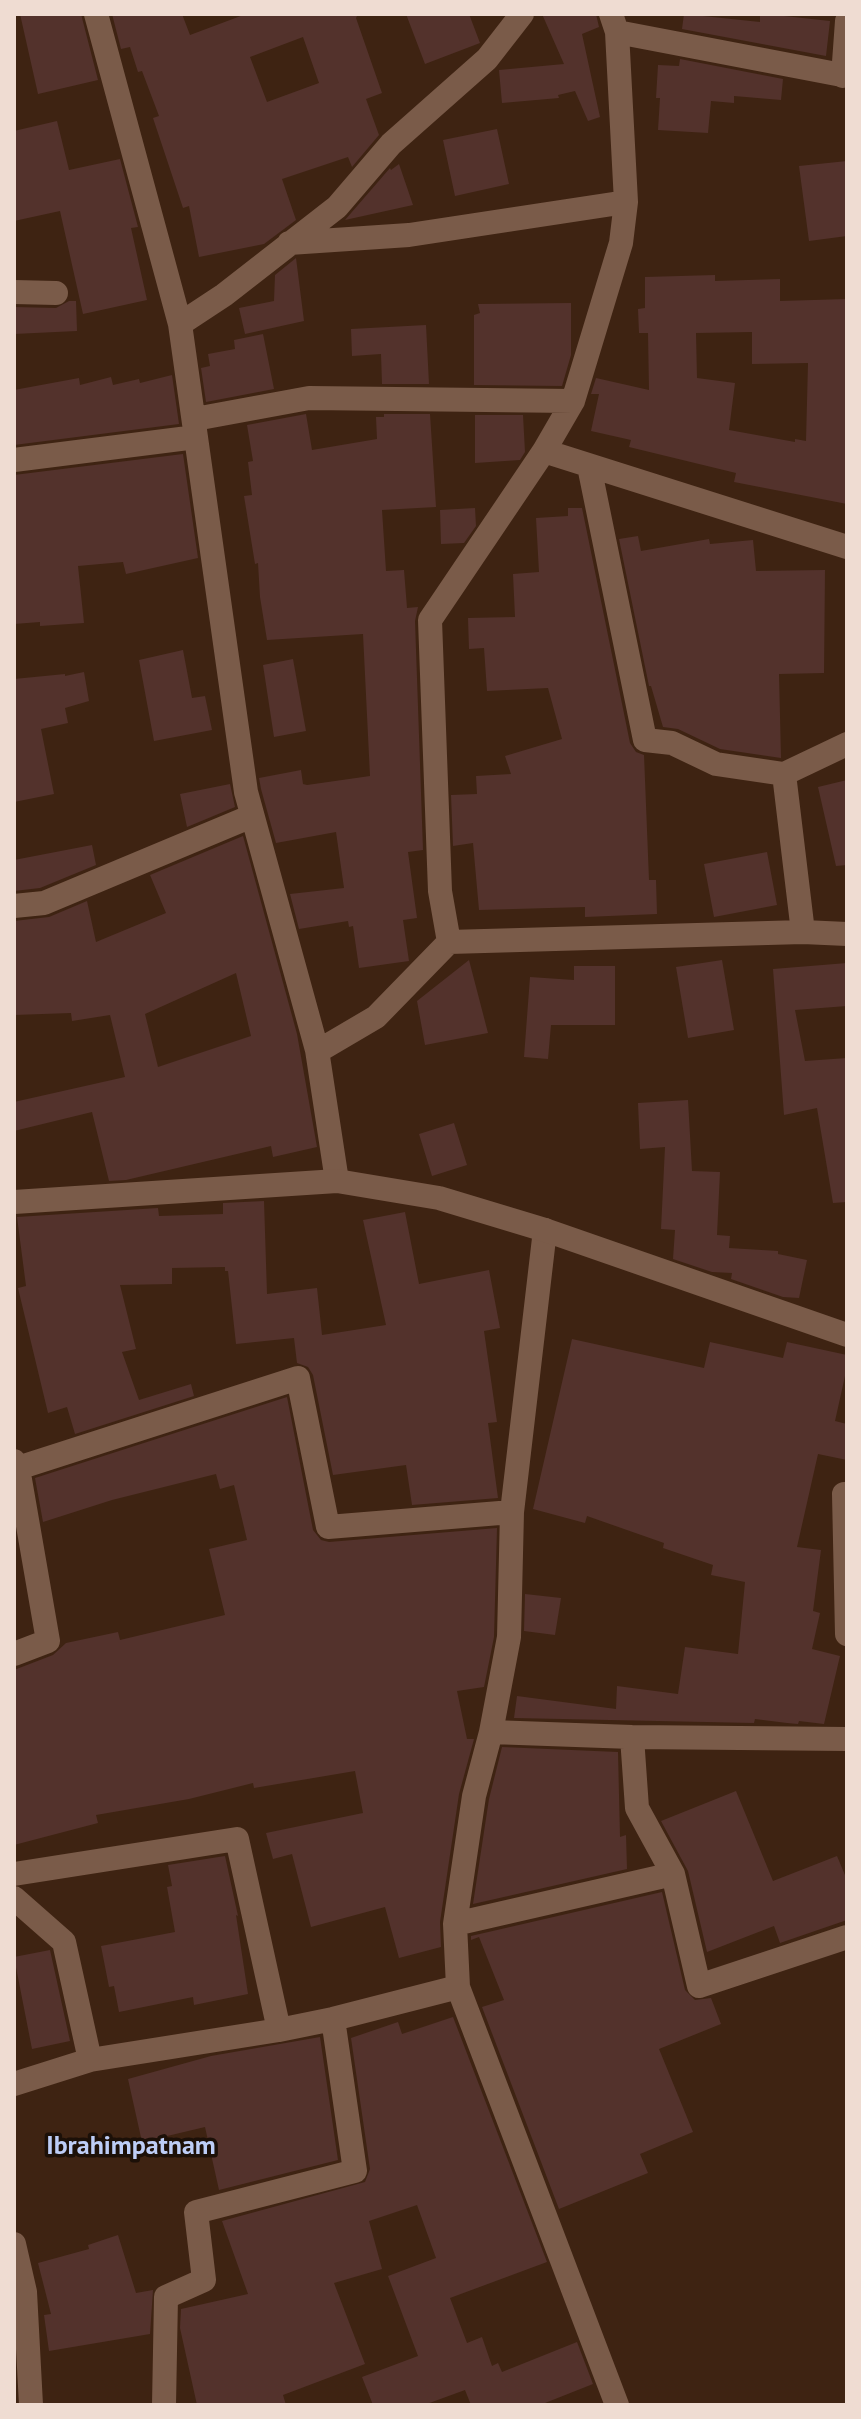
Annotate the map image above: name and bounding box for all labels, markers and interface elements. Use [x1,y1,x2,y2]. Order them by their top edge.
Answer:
district label: Ibrahimpatnam [46,2131,216,2163]

